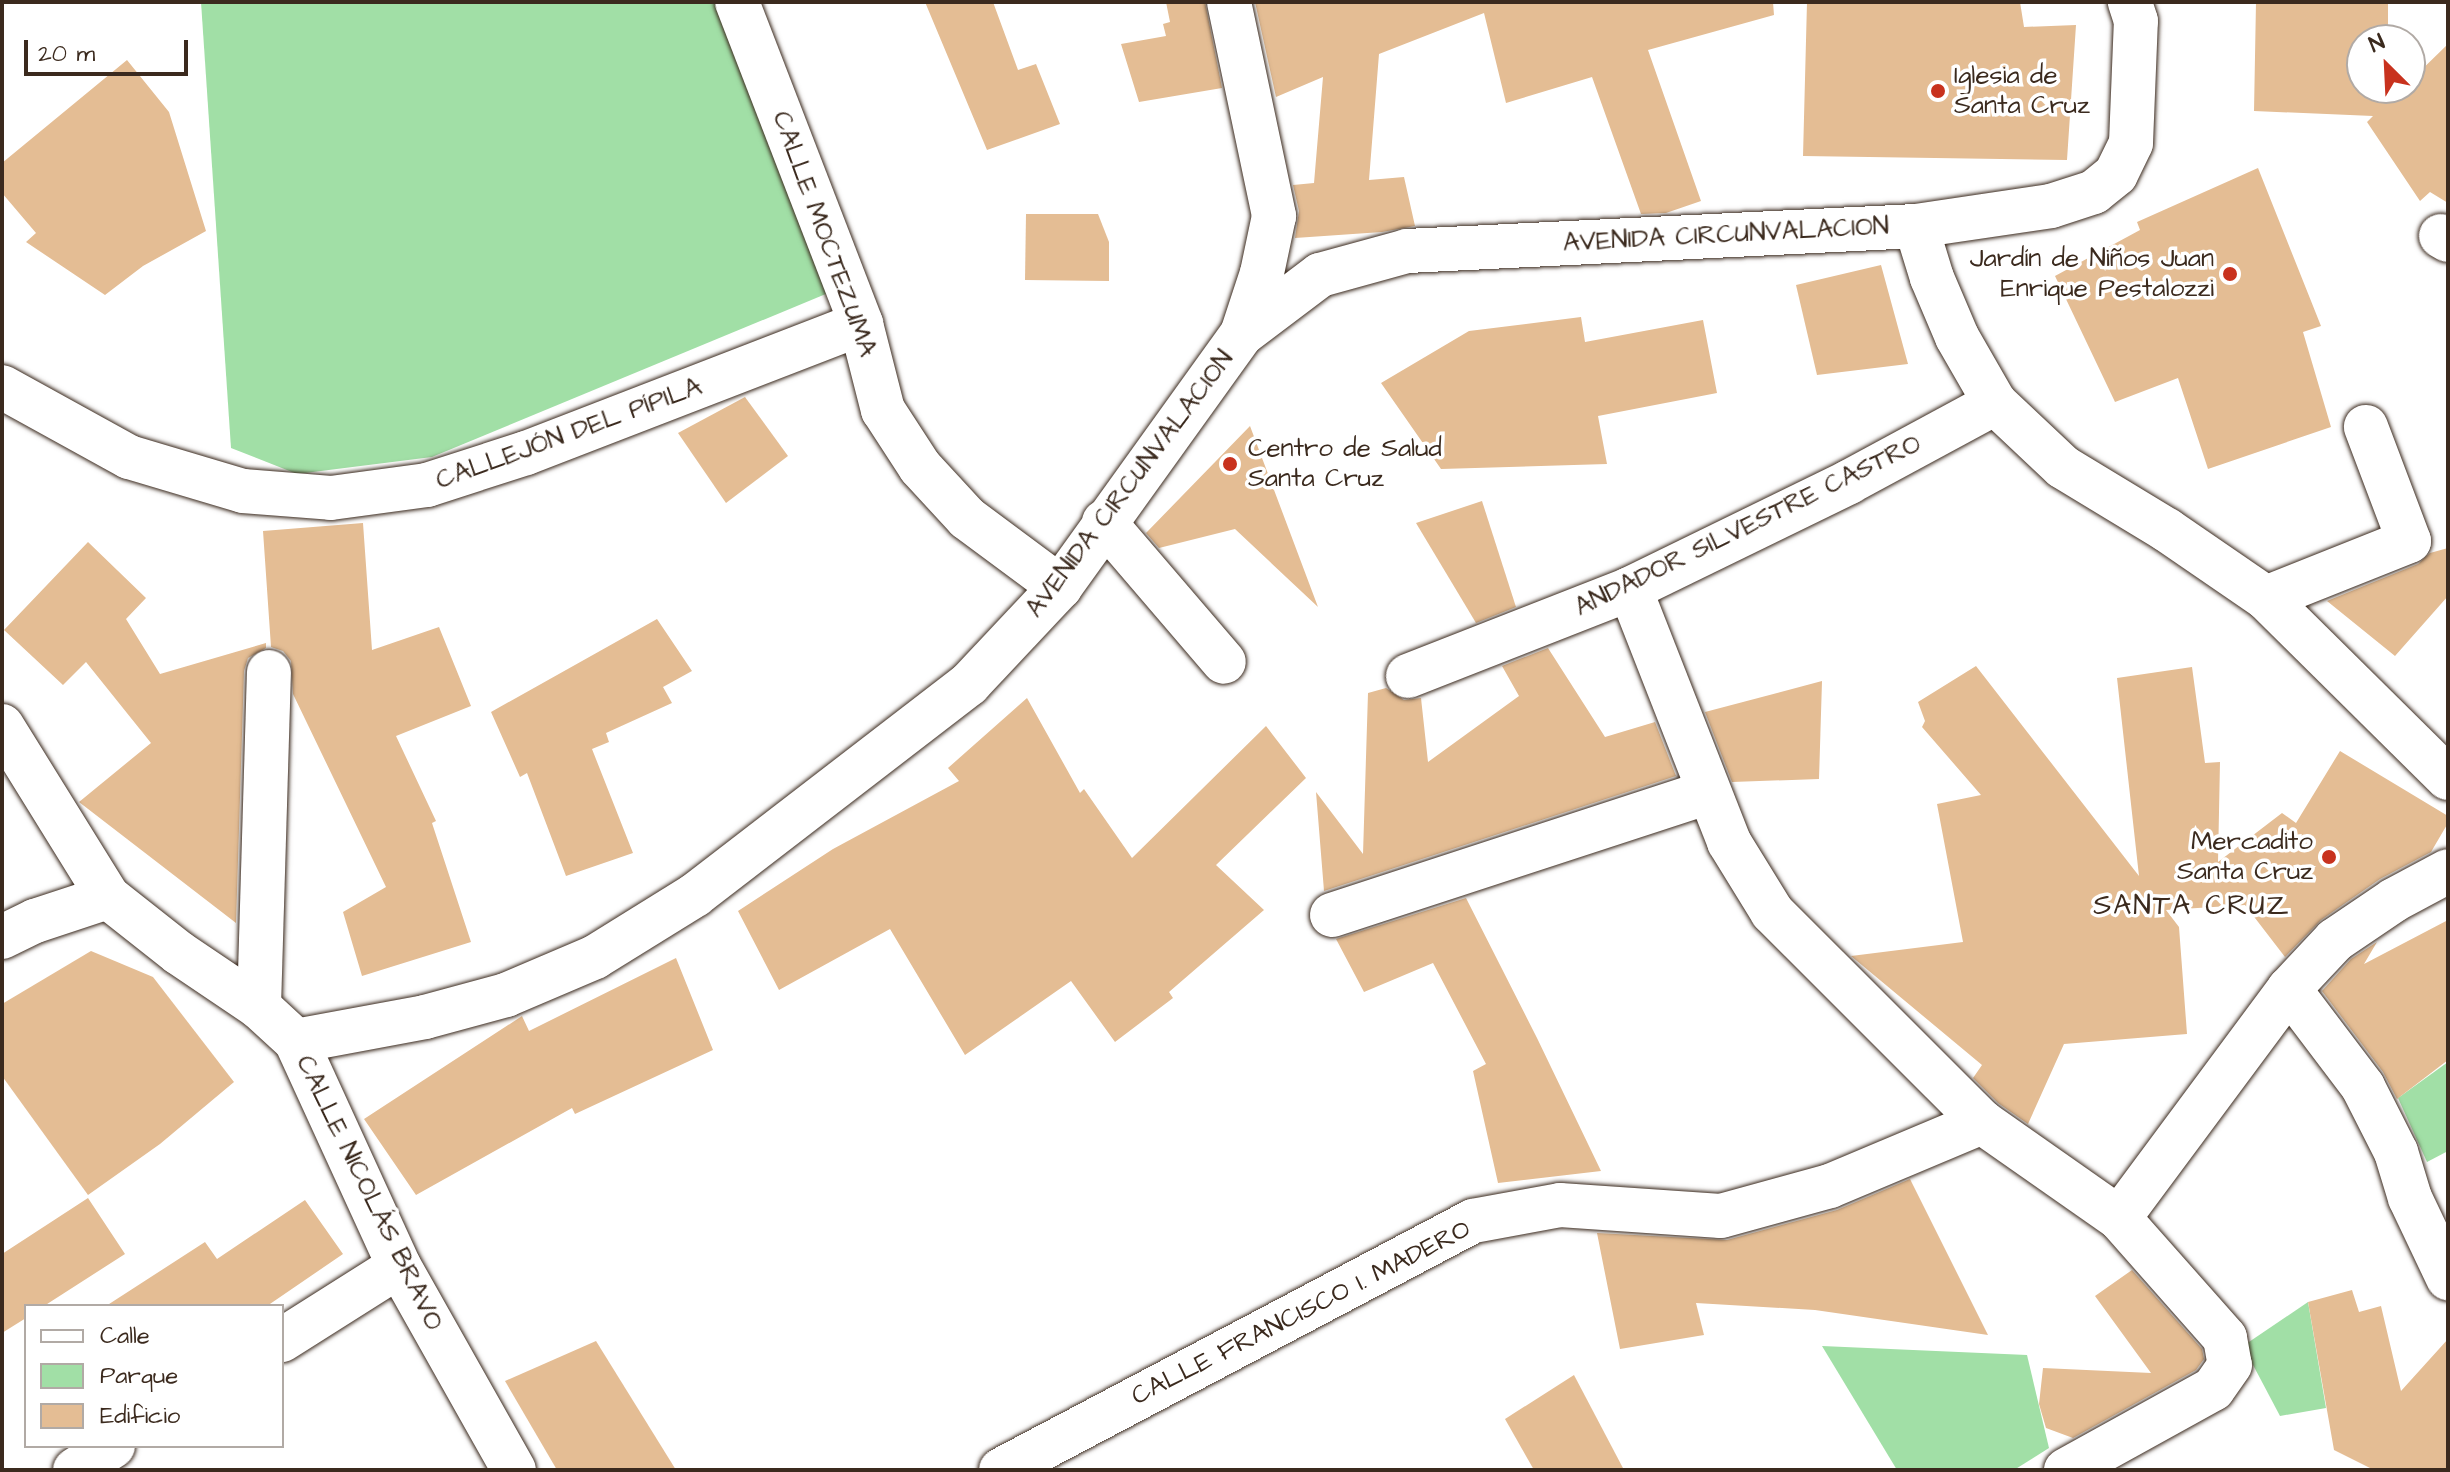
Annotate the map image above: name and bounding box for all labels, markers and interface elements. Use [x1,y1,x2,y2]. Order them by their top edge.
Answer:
scale bar [28,24,192,74]
north arrow [2346,24,2426,104]
text: N [2364,26,2389,60]
text: 20 m [38,37,95,71]
place label: Iglesia de Santa Cruz [1954,60,2090,122]
marker: Iglesia de Santa Cruz [1929,82,1947,100]
street label: CALLE MOCTEZUMA [765,107,883,361]
street label: AVENIDA CIRCUNVALACION [1562,211,1890,259]
place label: Jardín de Niños Juan Enrique Pestalozzi [1970,243,2214,304]
marker: Jardín de Niños Juan Enrique Pestalozzi [2221,265,2239,283]
street label: AVENIDA CIRCUNVALACION [1019,344,1241,624]
street label: CALLEJÓN DEL PÍPILA [432,371,706,497]
street label: ANDADOR SILVESTRE CASTRO [1570,428,1926,624]
place label: Centro de Salud Santa Cruz [1248,433,1442,494]
marker: Centro de Salud Santa Cruz [1219,453,1241,475]
place label: Mercadito Santa Cruz [2177,826,2313,888]
marker: Mercadito Santa Cruz [2320,848,2338,866]
district label: SANTA CRUZ [2093,889,2291,923]
street label: CALLE NICOLÁS BRAVO [289,1050,449,1336]
street label: CALLE FRANCISCO I. MADERO [1126,1214,1476,1412]
legend [24,1304,284,1448]
text: Calle [100,1319,150,1353]
text: Parque [100,1359,178,1393]
text: Edificio [100,1399,180,1433]

